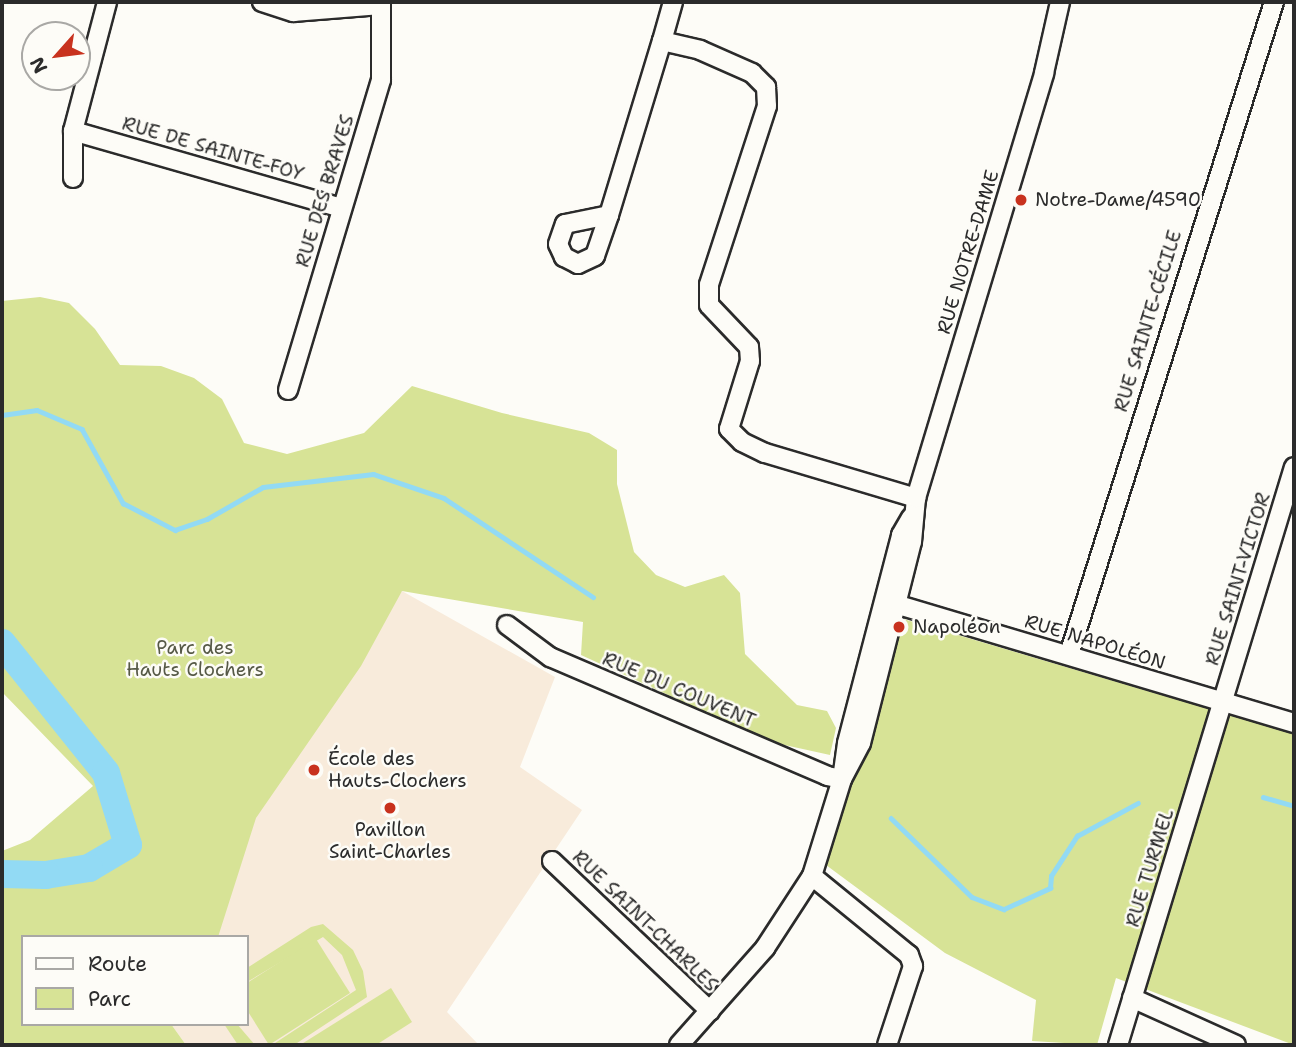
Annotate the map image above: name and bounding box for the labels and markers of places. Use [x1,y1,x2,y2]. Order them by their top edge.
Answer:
place label: Notre-Dame/4590 [1035,189,1201,211]
marker: Notre-Dame/4590 [1013,192,1029,208]
place label: Napoléon [913,616,1000,638]
marker: Napoléon [891,619,907,635]
place label: École des Hauts-Clochers [328,748,467,792]
marker: École des Hauts-Clochers [306,762,322,778]
marker: Pavillon Saint-Charles [382,800,398,816]
place label: Pavillon Saint-Charles [329,819,451,863]

